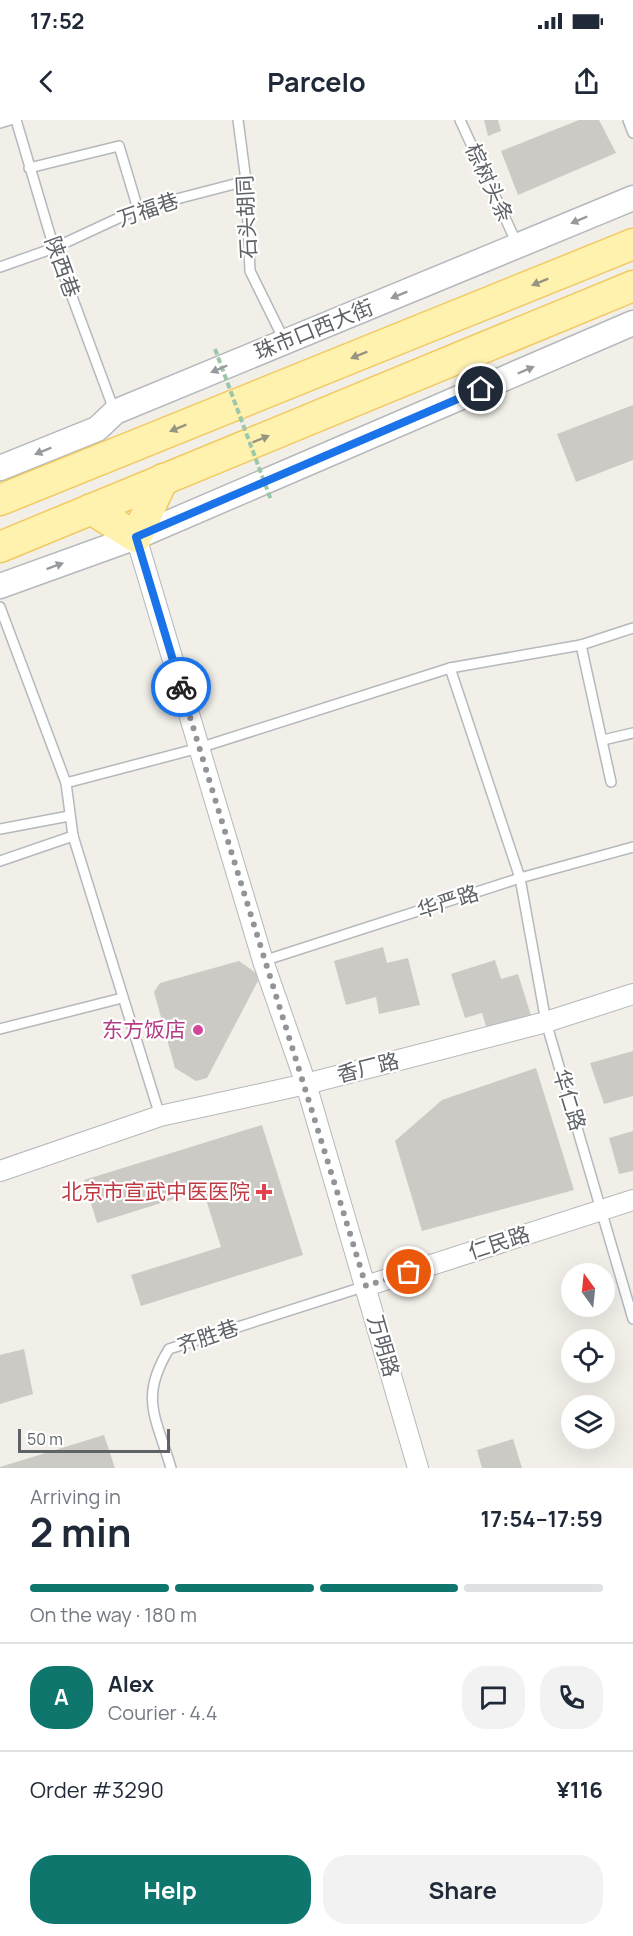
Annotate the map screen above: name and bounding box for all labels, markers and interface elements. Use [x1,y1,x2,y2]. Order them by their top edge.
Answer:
text: 17:52 [30,6,84,36]
text: Parcelo [267,63,366,100]
icon: back [30,65,63,98]
icon: share [570,65,603,98]
street label: 棕树头条 [459,139,520,227]
street label: 石头胡同 [230,174,262,260]
street label: 万福巷 [113,186,182,233]
one-way arrow [570,216,588,225]
street label: 陕西巷 [39,232,87,301]
one-way arrow [531,277,549,287]
one-way arrow [390,291,408,300]
street label: 珠市口西大街 [250,292,377,366]
one-way arrow [350,351,368,360]
pin [455,363,506,414]
one-way arrow [209,364,227,374]
one-way arrow [517,365,534,374]
icon: home [464,372,497,405]
one-way arrow [169,423,187,433]
one-way arrow [252,434,270,443]
one-way arrow [34,447,52,456]
one-way arrow [46,560,64,570]
courier [151,657,211,717]
icon: bike [165,671,198,704]
street label: 华严路 [413,878,482,924]
place label: 东方饭店 [102,1015,186,1043]
marker: 东方饭店 [191,1023,205,1037]
street label: 香厂路 [334,1046,402,1088]
street label: 华仁路 [547,1065,593,1134]
place label: 北京市宣武中医医院 [61,1177,250,1205]
marker: 北京市宣武中医医院 [255,1183,273,1201]
street label: 仁民路 [464,1219,533,1265]
pin [383,1246,434,1297]
icon: bag [392,1255,425,1288]
north arrow [561,1263,615,1317]
map controls [561,1263,615,1449]
street label: 万明路 [362,1312,406,1380]
street label: 齐胜巷 [173,1313,242,1360]
button: locate [561,1329,615,1383]
button: layers [561,1395,615,1449]
scale bar [18,1426,170,1454]
text: 50 m [27,1428,63,1450]
text: Arriving in [30,1483,121,1510]
text: 17:54–17:59 [481,1504,603,1534]
text: 2 min [30,1505,131,1559]
text: On the way · 180 m [30,1601,197,1628]
button: chat [462,1666,525,1729]
button: phone [540,1666,603,1729]
text: Alex [108,1669,154,1699]
text: A [54,1682,69,1712]
text: Courier · 4.4 [108,1699,218,1726]
text: Order #3290 [30,1775,164,1805]
text: ¥116 [557,1775,603,1805]
button: Help [30,1855,311,1924]
button: Share [323,1855,603,1924]

